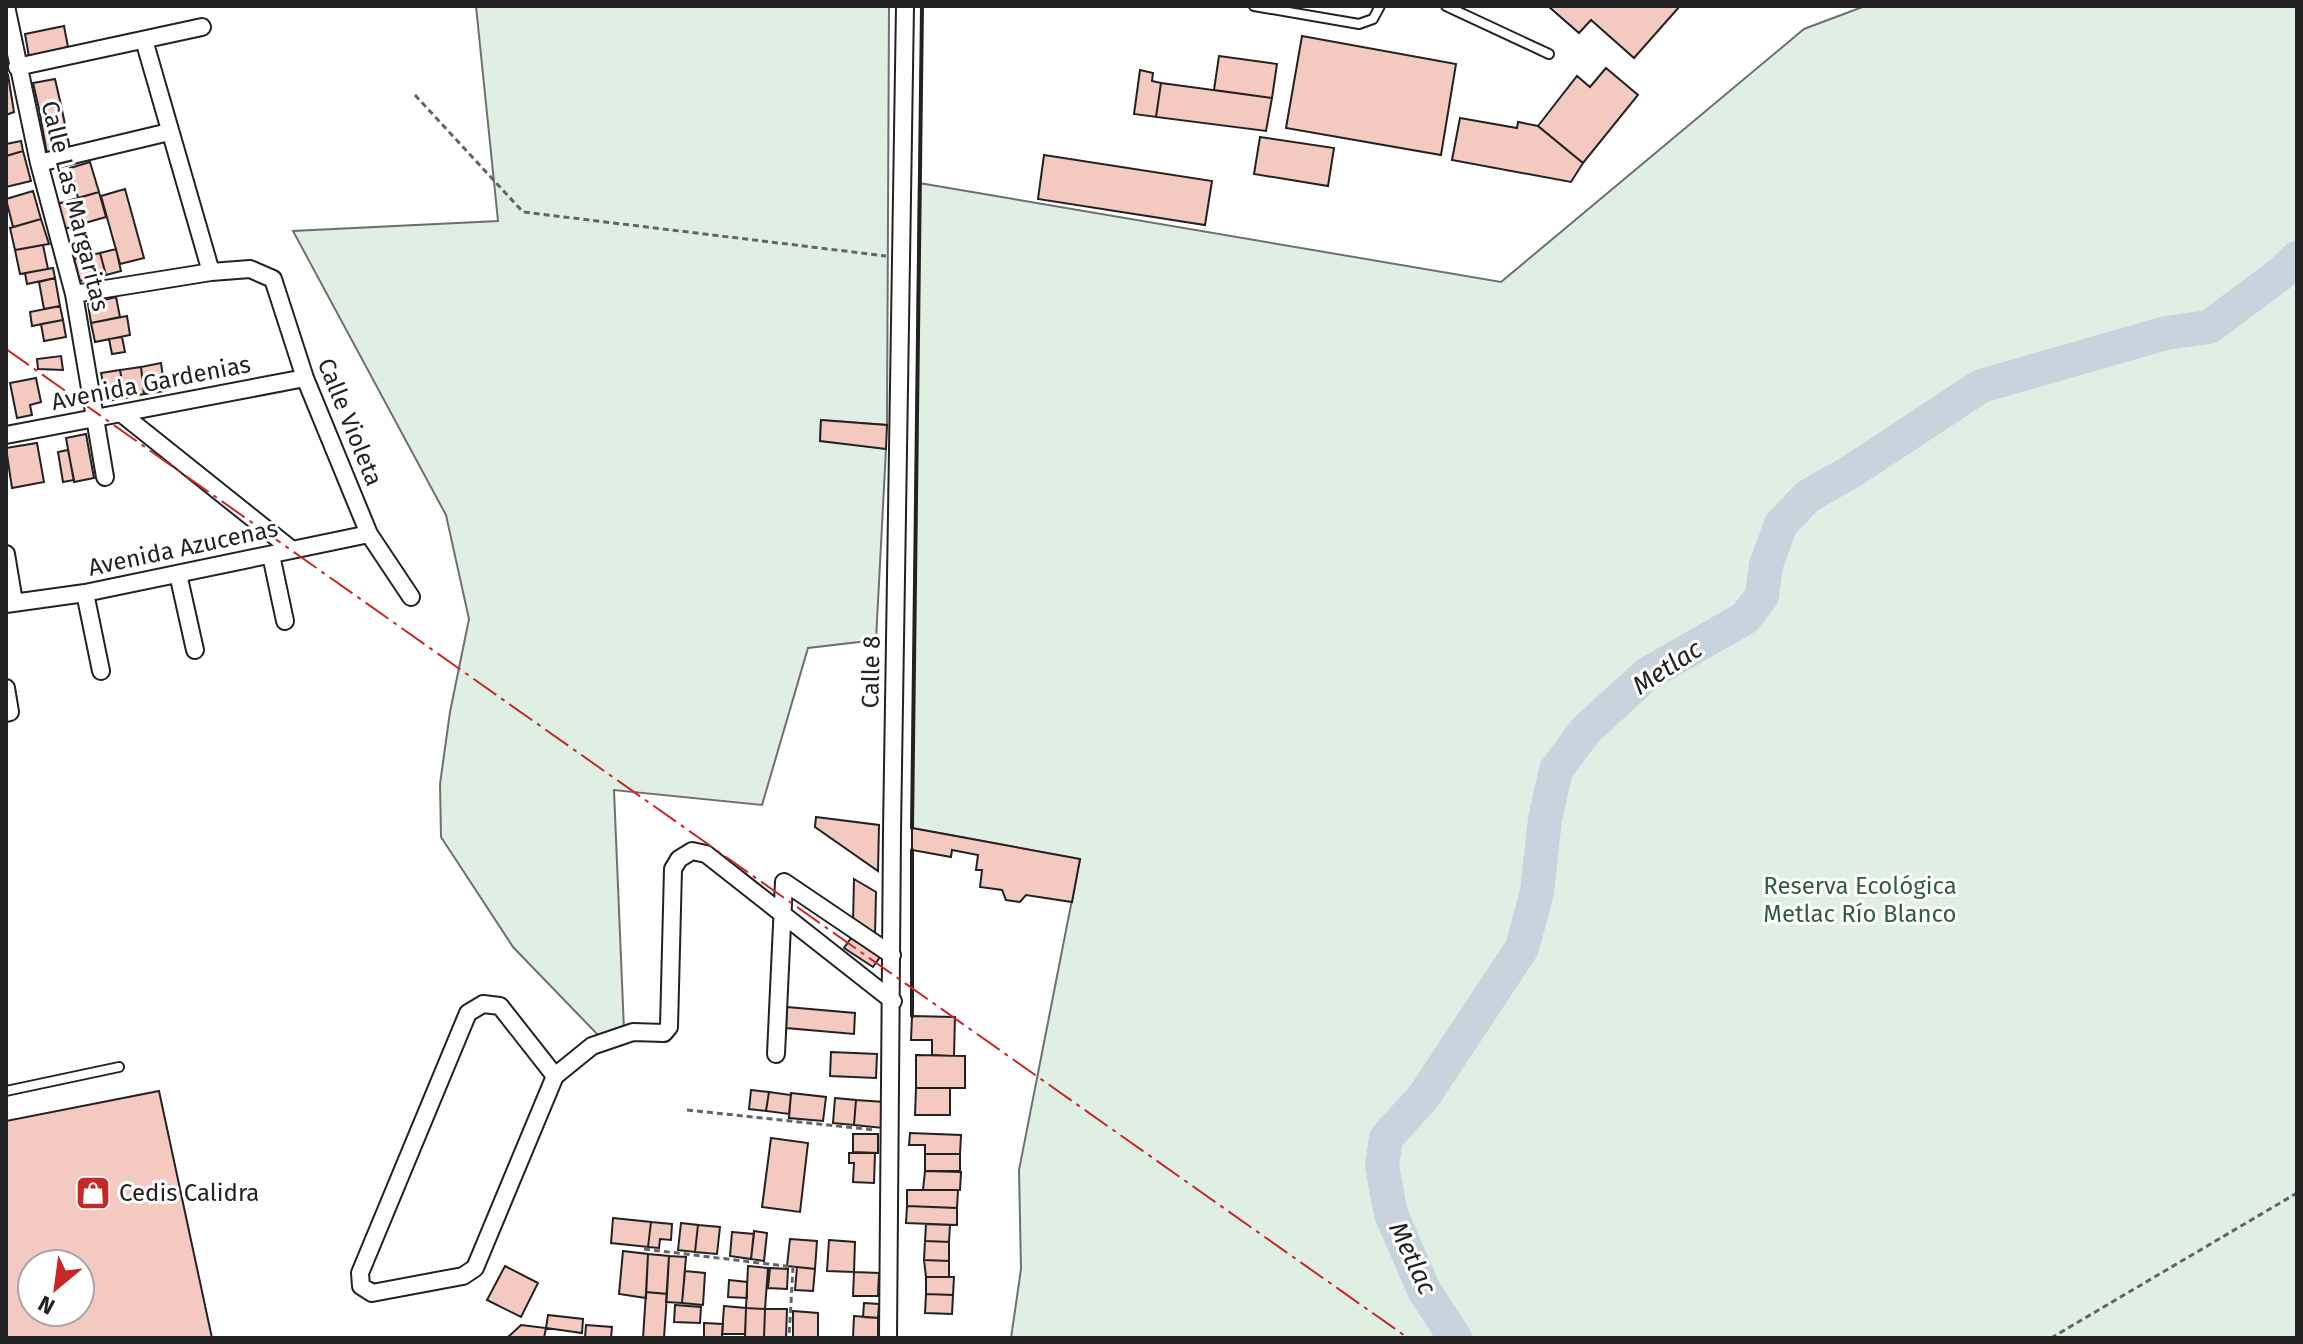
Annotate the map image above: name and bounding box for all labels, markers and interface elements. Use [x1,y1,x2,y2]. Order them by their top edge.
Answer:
street label: Calle Las Margaritas [35,98,115,314]
street label: Avenida Gardenias [49,350,253,416]
street label: Calle Violeta [312,354,388,490]
street label: Avenida Azucenas [86,514,280,582]
water label: Metlac [1627,633,1709,701]
street label: Calle 8 [856,635,886,709]
park label: Reserva Ecológica Metlac Río Blanco [1763,872,1957,928]
shop icon: Cedis Calidra [74,1174,112,1212]
place label: Cedis Calidra [119,1179,259,1207]
water label: Metlac [1382,1217,1443,1300]
north arrow [16,1248,96,1328]
text: N [34,1290,59,1320]

